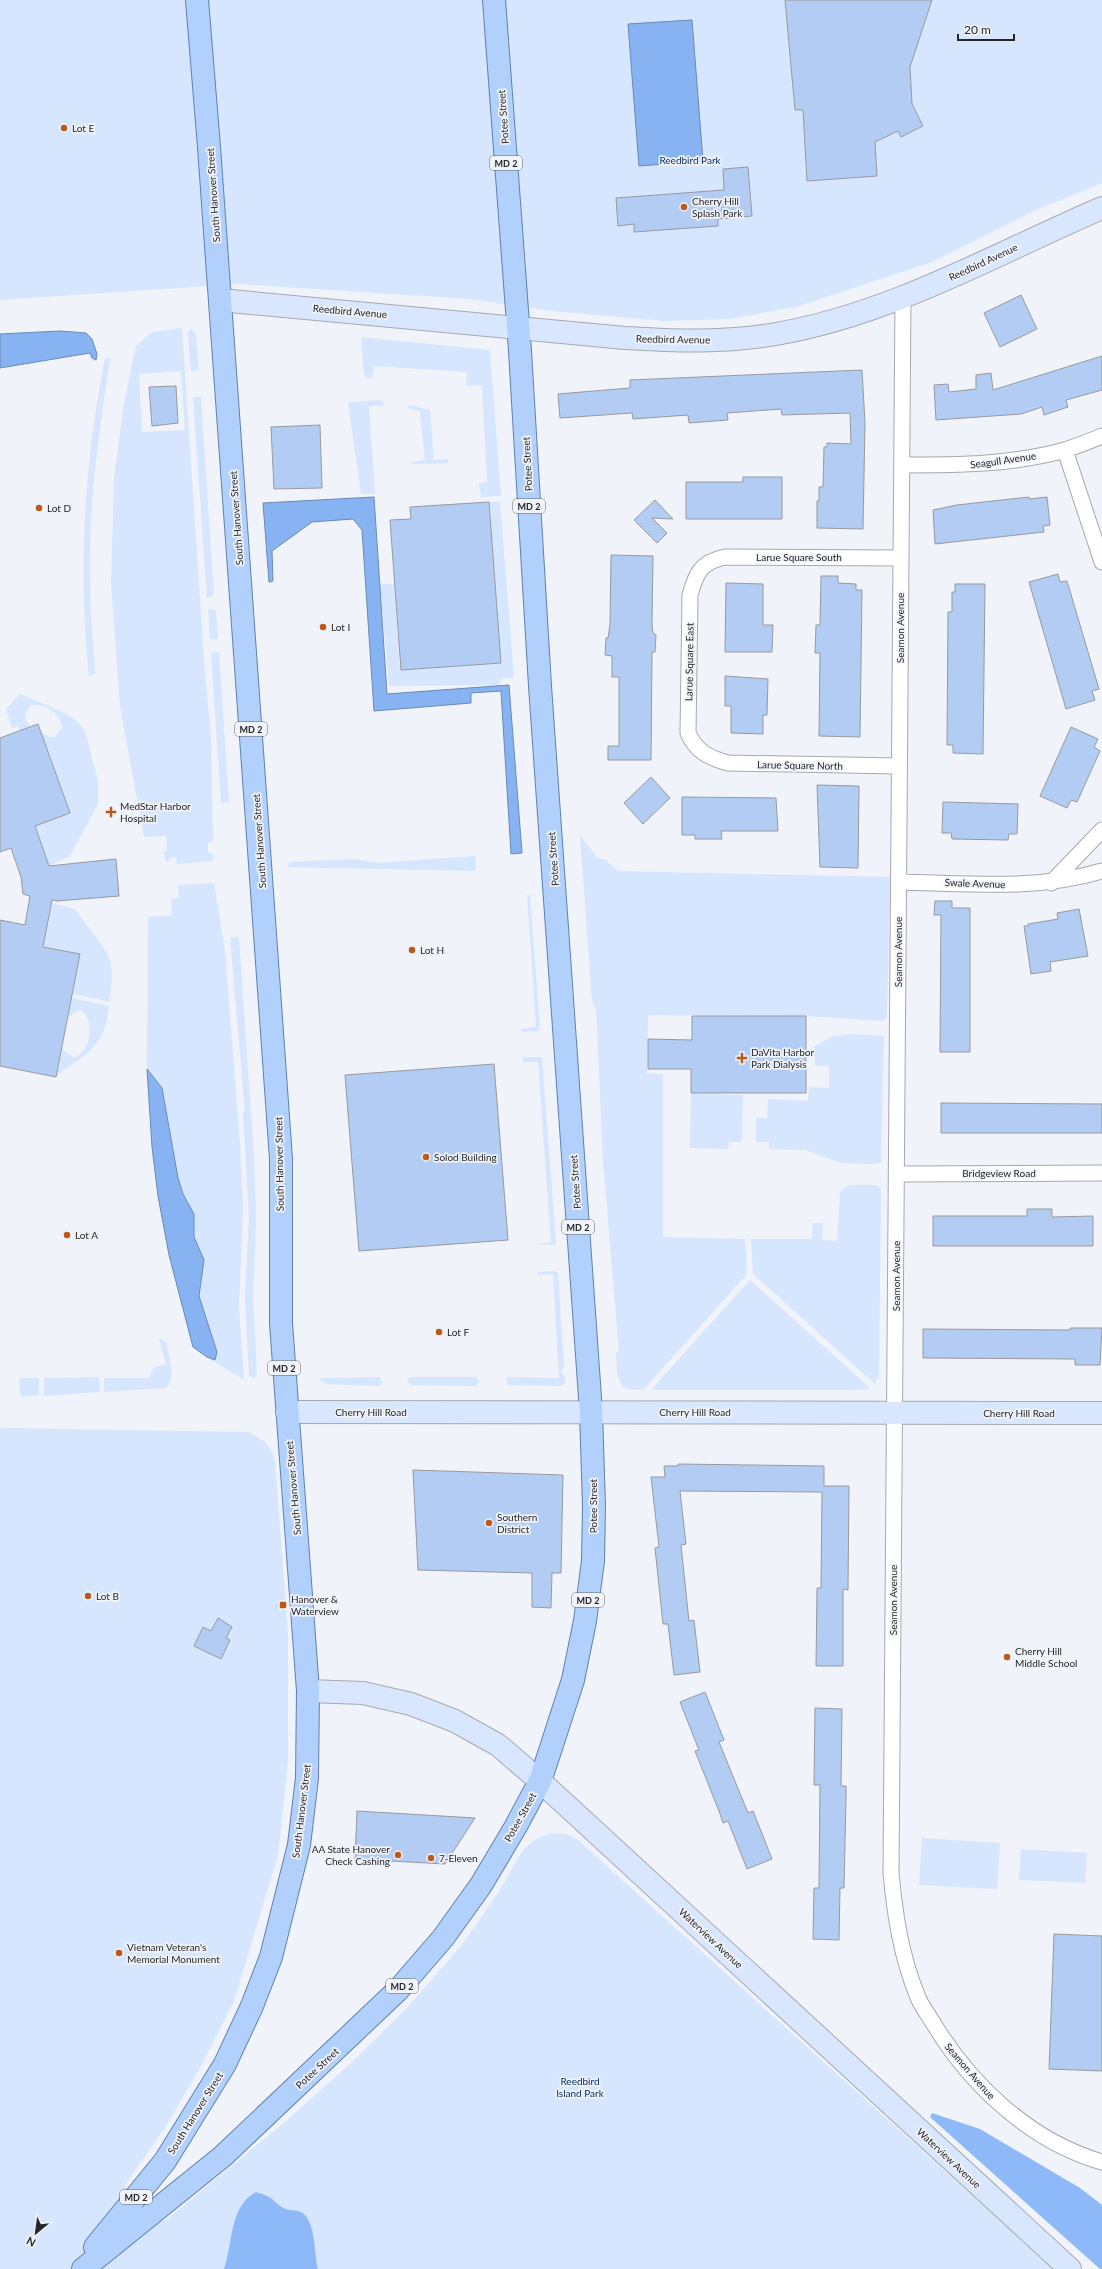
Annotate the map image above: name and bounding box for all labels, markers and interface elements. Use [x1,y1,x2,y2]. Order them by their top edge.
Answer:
scale bar [958,16,1014,42]
text: 20 m [964,22,991,37]
street label: Potee Street [495,89,511,145]
place label: Lot E [72,122,94,134]
marker: Lot E [59,123,69,133]
street label: South Hanover Street [204,147,222,243]
park label: Reedbird Park [659,154,722,166]
road number: MD 2 [490,156,522,170]
place label: Cherry Hill Splash Park [692,195,743,219]
marker: Cherry Hill Splash Park [679,202,689,212]
street label: Reedbird Avenue [947,241,1019,283]
street label: Reedbird Avenue [312,302,388,320]
street label: Reedbird Avenue [636,332,710,346]
street label: Potee Street [520,436,534,491]
street label: Seagull Avenue [969,449,1037,471]
street label: South Hanover Street [227,470,245,566]
road number: MD 2 [513,499,545,513]
place label: Lot D [47,502,71,514]
marker: Lot D [34,503,44,513]
street label: Larue Square South [756,551,842,563]
street label: Seamon Avenue [894,593,906,663]
place label: Lot I [331,621,350,633]
marker: Lot I [318,622,328,632]
street label: Larue Square East [682,622,696,701]
road number: MD 2 [235,722,267,736]
street label: Larue Square North [757,758,843,772]
street label: South Hanover Street [250,793,268,889]
place label: MedStar Harbor Hospital [120,800,191,824]
marker: MedStar Harbor Hospital [105,806,117,818]
street label: Potee Street [545,831,561,887]
street label: Swale Avenue [944,876,1006,890]
street label: Seamon Avenue [892,917,904,987]
place label: Lot H [420,944,444,956]
marker: Lot H [407,945,417,955]
place label: DaVita Harbor Park Dialysis [751,1046,814,1070]
marker: DaVita Harbor Park Dialysis [736,1052,748,1064]
street label: South Hanover Street [272,1116,286,1211]
place label: Solod Building [434,1151,497,1163]
marker: Solod Building [421,1152,431,1162]
street label: Potee Street [567,1154,583,1210]
street label: Bridgeview Road [962,1167,1036,1179]
road number: MD 2 [562,1220,594,1234]
place label: Lot A [75,1229,98,1241]
marker: Lot A [62,1230,72,1240]
street label: Seamon Avenue [890,1241,902,1311]
place label: Lot F [447,1326,469,1338]
marker: Lot F [434,1327,444,1337]
road number: MD 2 [268,1361,300,1375]
street label: Cherry Hill Road [335,1406,407,1418]
street label: Cherry Hill Road [659,1406,731,1418]
street label: Cherry Hill Road [983,1407,1055,1419]
street label: South Hanover Street [283,1440,303,1536]
street label: Potee Street [587,1478,599,1533]
place label: Southern District [497,1511,537,1535]
marker: Southern District [484,1518,494,1528]
street label: Seamon Avenue [887,1565,899,1635]
place label: Lot B [96,1590,119,1602]
marker: Lot B [83,1591,93,1601]
place label: Hanover & Waterview [291,1593,339,1617]
road number: MD 2 [572,1593,604,1607]
marker: Hanover & Waterview [278,1600,288,1610]
place label: Cherry Hill Middle School [1015,1645,1077,1669]
marker: Cherry Hill Middle School [1002,1652,1012,1662]
street label: South Hanover Street [289,1763,313,1859]
street label: Potee Street [502,1790,539,1844]
place label: AA State Hanover Check Cashing [312,1843,390,1867]
marker: AA State Hanover Check Cashing [393,1850,403,1860]
place label: 7-Eleven [439,1852,478,1864]
marker: 7-Eleven [426,1853,436,1863]
street label: Waterview Avenue [677,1905,745,1971]
place label: Vietnam Veteran's Memorial Monument [127,1941,220,1965]
marker: Vietnam Veteran's Memorial Monument [114,1948,124,1958]
road number: MD 2 [386,1979,418,1993]
street label: Seamon Avenue [942,2040,998,2102]
street label: Potee Street [293,2045,341,2091]
street label: South Hanover Street [165,2069,225,2156]
park label: Reedbird Island Park [556,2075,605,2099]
street label: Waterview Avenue [915,2125,983,2191]
road number: MD 2 [120,2190,152,2204]
north arrow [16,2213,56,2253]
text: N [24,2234,38,2250]

